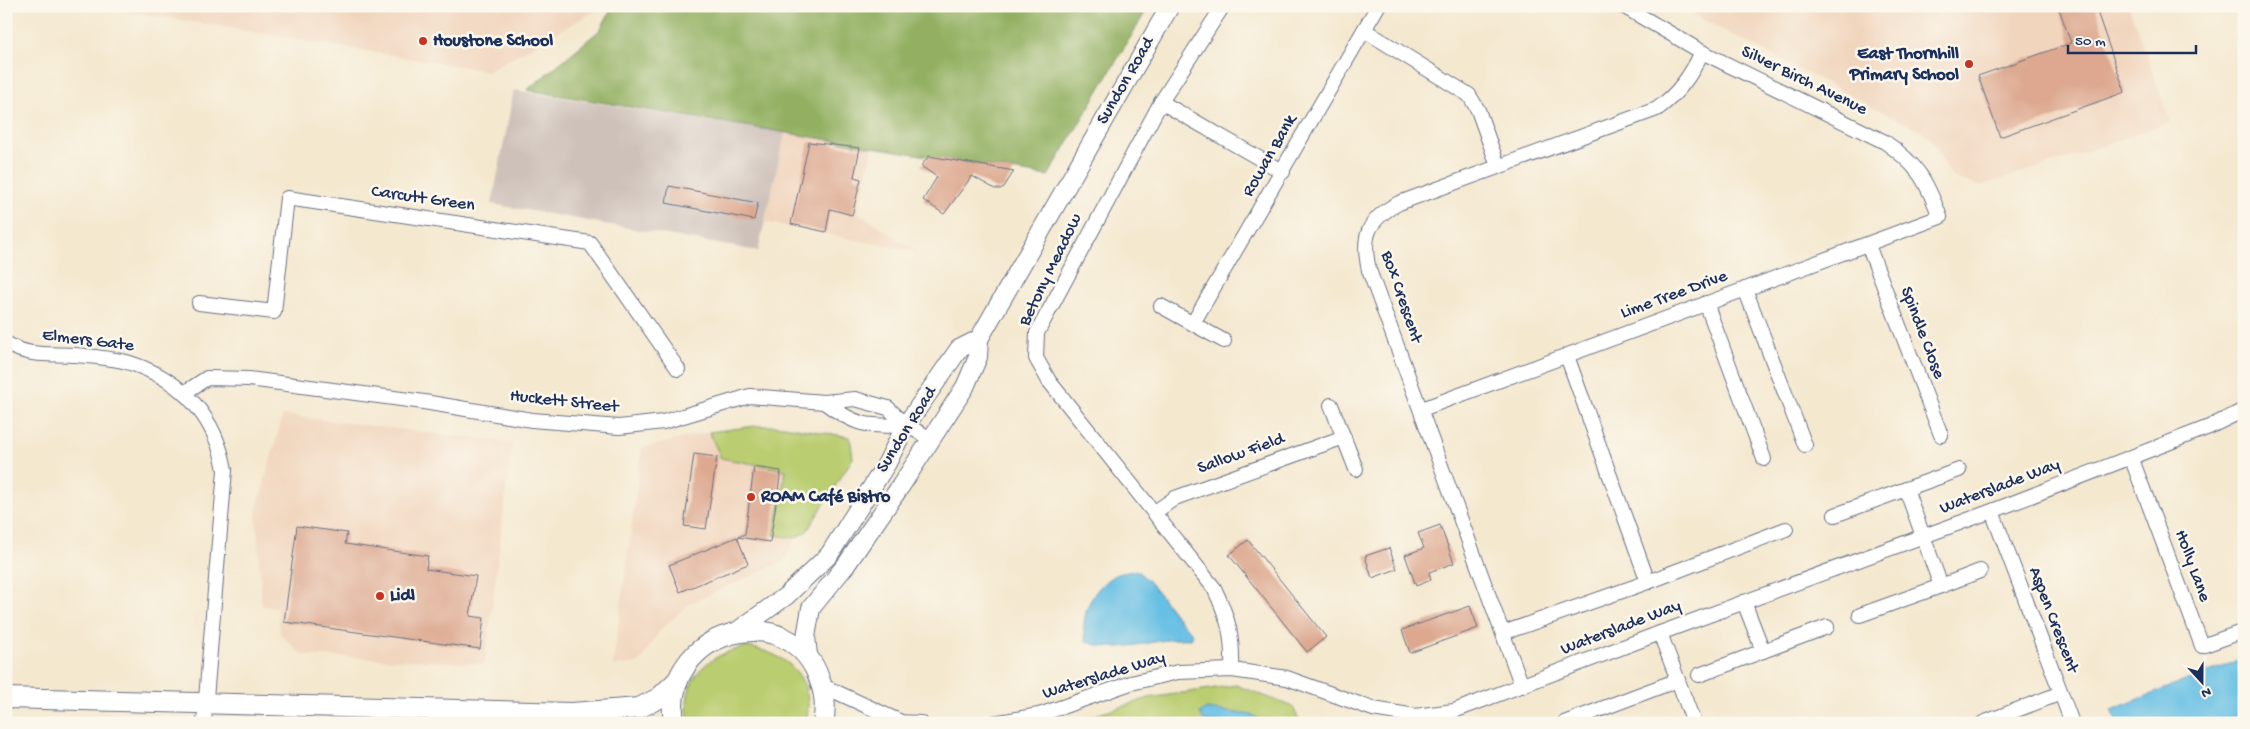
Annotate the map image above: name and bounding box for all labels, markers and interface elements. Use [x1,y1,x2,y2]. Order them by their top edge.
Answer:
scale bar [2068,22,2195,54]
place label: Houstone School [433,31,553,52]
street label: Sundon Road [1093,32,1160,128]
text: 50 m [2075,33,2106,51]
marker: Houstone School [417,35,429,47]
street label: Silver Birch Avenue [1737,41,1871,121]
place label: East Thornhill Primary School [1849,44,1959,86]
marker: East Thornhill Primary School [1963,58,1975,70]
street label: Rowan Bank [1238,110,1303,201]
street label: Carcutt Green [370,181,477,217]
street label: Betony Meadow [1014,210,1087,331]
street label: Box Crescent [1375,247,1427,347]
street label: Lime Tree Drive [1618,266,1731,324]
street label: Spindle Close [1895,284,1949,383]
street label: Elmers Gate [41,325,136,357]
street label: Sundon Road [872,382,942,477]
street label: Huckett Street [509,386,621,418]
street label: Sallow Field [1195,428,1289,479]
street label: Waterslade Way [1937,454,2063,520]
place label: ROAM Café Bistro [760,487,891,508]
marker: ROAM Café Bistro [745,491,757,503]
street label: Holly Lane [2169,527,2215,606]
street label: Aspen Crescent [2023,564,2083,677]
place label: Lidl [390,586,415,607]
marker: Lidl [374,590,386,602]
street label: Waterslade Way [1558,595,1684,661]
street label: Waterslade Way [1040,647,1168,705]
north arrow [2178,656,2228,706]
text: N [2198,682,2213,701]

